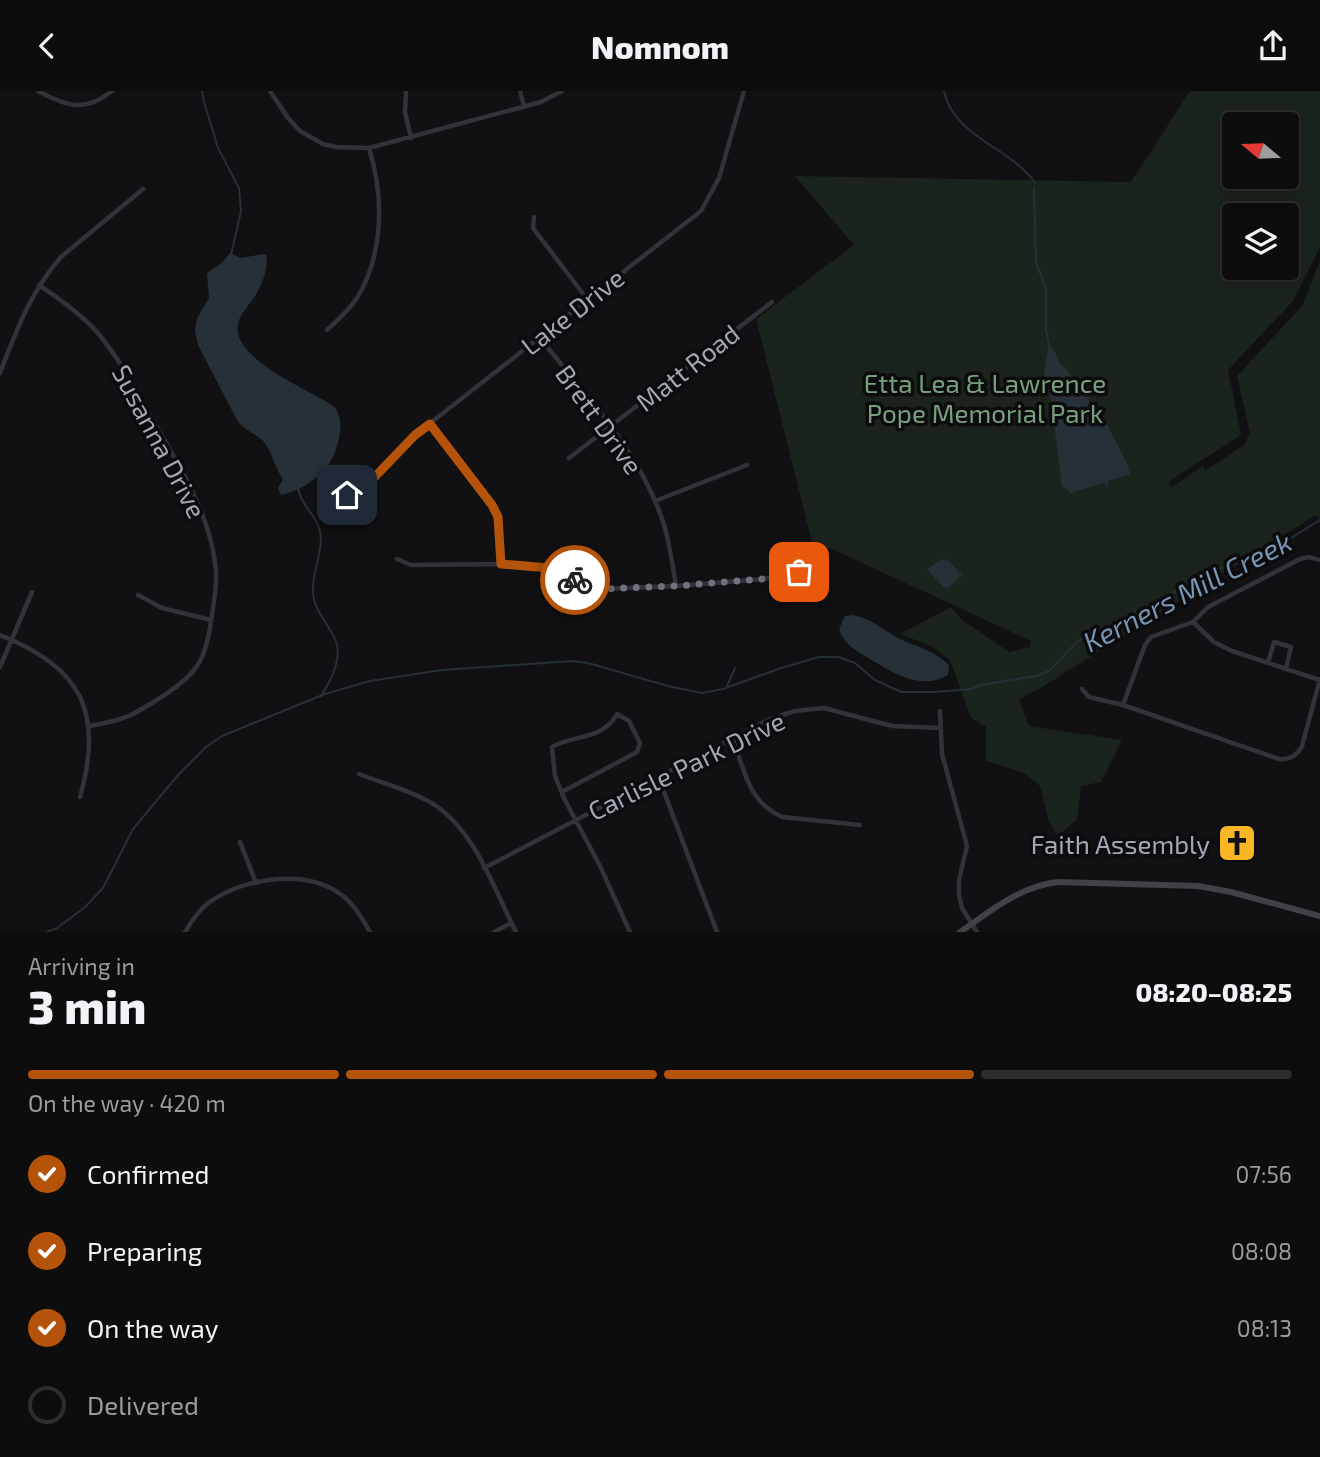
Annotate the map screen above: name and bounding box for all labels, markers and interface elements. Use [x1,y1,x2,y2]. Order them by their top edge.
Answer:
icon: back [28,27,66,65]
text: Nomnom [591,27,729,65]
icon: share [1254,27,1292,65]
north arrow [1222,112,1298,189]
map controls [1222,112,1299,280]
button: layers [1222,203,1299,280]
street label: Lake Drive [514,261,630,361]
street label: Matt Road [629,317,745,417]
street label: Brett Drive [550,358,650,480]
street label: Susanna Drive [107,359,213,523]
park label: Etta Lea & Lawrence Pope Memorial Park [864,367,1106,428]
pin [317,465,377,525]
icon: home [328,476,366,514]
water label: Kerners Mill Creek [1077,524,1297,658]
pin [769,542,829,602]
courier [540,545,610,615]
icon: bag [780,553,818,591]
icon: bike [556,561,594,599]
street label: Carlisle Park Drive [583,704,789,826]
church icon: Faith Assembly [1216,822,1258,864]
place label: Faith Assembly [1031,828,1210,859]
text: Arriving in [28,952,135,980]
text: 08:20–08:25 [1135,976,1292,1007]
text: 3 min [28,978,146,1033]
text: On the way · 420 m [28,1089,226,1117]
icon: check [28,1155,66,1193]
text: Confirmed [87,1158,210,1189]
text: 07:56 [1235,1160,1292,1188]
icon: check [28,1232,66,1270]
text: Preparing [87,1235,202,1266]
text: 08:08 [1231,1237,1292,1265]
icon: check [28,1309,66,1347]
text: On the way [87,1312,218,1343]
text: 08:13 [1237,1314,1292,1342]
text: Delivered [87,1389,199,1420]

